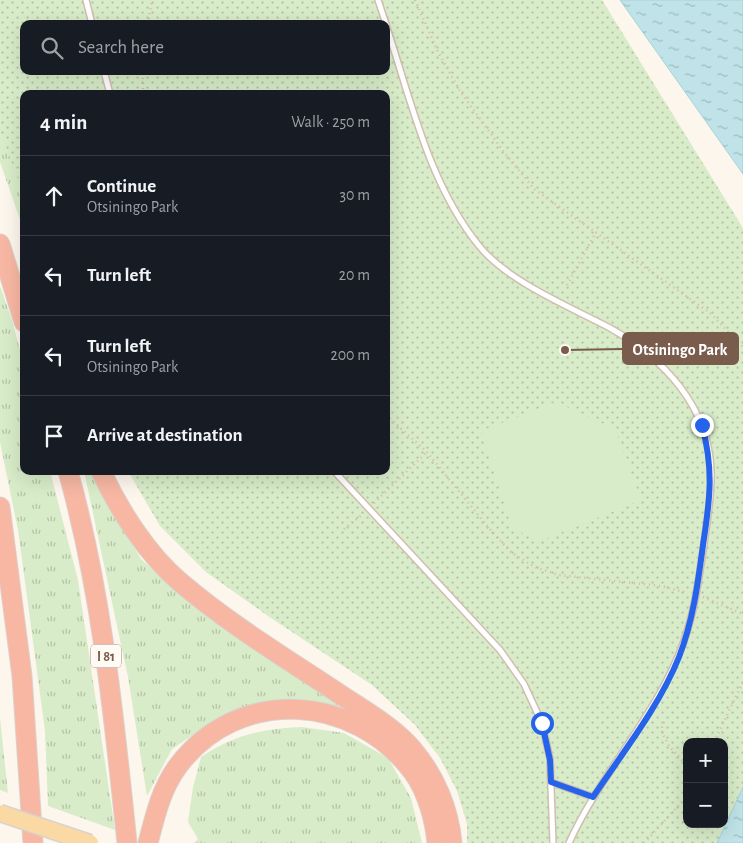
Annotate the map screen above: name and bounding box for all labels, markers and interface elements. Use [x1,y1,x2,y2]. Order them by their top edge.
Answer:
search box [20,20,390,75]
icon: search [38,34,66,62]
text: Search here [78,38,164,57]
text: 4 min [40,112,87,133]
text: Walk · 250 m [291,114,370,130]
text: Continue [87,177,156,196]
icon: ahead [40,182,68,210]
text: 30 m [340,187,370,203]
text: Otsiningo Park [87,199,178,215]
icon: left [40,262,68,290]
text: Turn left [87,266,151,285]
text: 20 m [339,267,370,283]
callout: Otsiningo Park [623,333,738,364]
text: Turn left [87,337,151,356]
icon: left [40,342,68,370]
text: Otsiningo Park [633,342,727,358]
text: 200 m [330,347,370,363]
text: Otsiningo Park [87,359,178,375]
route end [691,414,714,437]
icon: arrive [40,422,68,450]
text: Arrive at destination [87,426,243,445]
road number: I 81 [91,644,121,668]
route start [531,712,554,735]
map controls [683,738,728,828]
button: + [683,738,728,783]
button: − [683,783,728,828]

